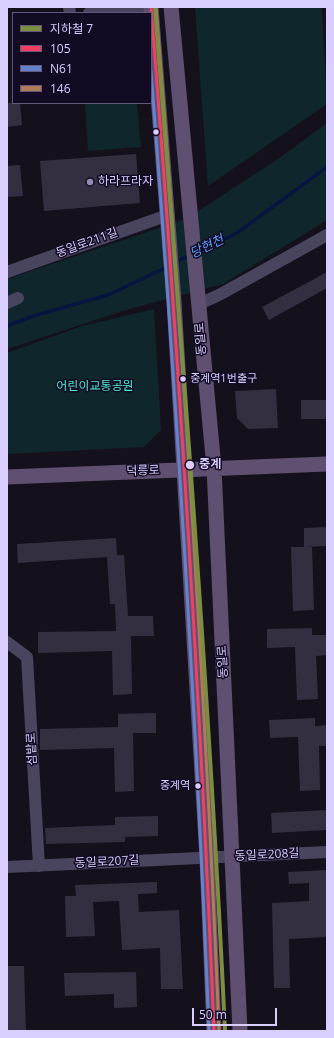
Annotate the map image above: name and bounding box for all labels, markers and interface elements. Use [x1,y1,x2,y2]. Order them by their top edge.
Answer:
legend [12,12,152,104]
text: 지하철 7 [50,20,93,37]
text: 105 [50,40,71,57]
text: N61 [50,60,73,77]
text: 146 [50,80,71,97]
unlabelled marker [151,127,161,137]
place label: 하라프라자 [98,175,153,189]
marker: 하라프라자 [85,177,95,187]
street label: 동일로211길 [54,225,120,261]
water label: 당현천 [187,232,227,262]
street label: 동일로 [193,322,209,356]
place label: 중계역1번출구 [190,372,257,386]
marker: 중계역1번출구 [178,374,188,384]
park label: 어린이교통공원 [56,380,134,394]
place label: 중계 [199,458,221,472]
marker: 중계 [184,459,196,471]
street label: 덕릉로 [126,463,160,479]
street label: 동일로 [215,645,231,679]
street label: 섬밭로 [24,732,40,766]
place label: 중계역 [160,779,190,793]
marker: 중계역 [193,781,203,791]
street label: 동일로208길 [234,846,300,864]
street label: 동일로207길 [74,853,140,871]
scale bar [194,1000,279,1026]
text: 50 m [199,1006,227,1023]

